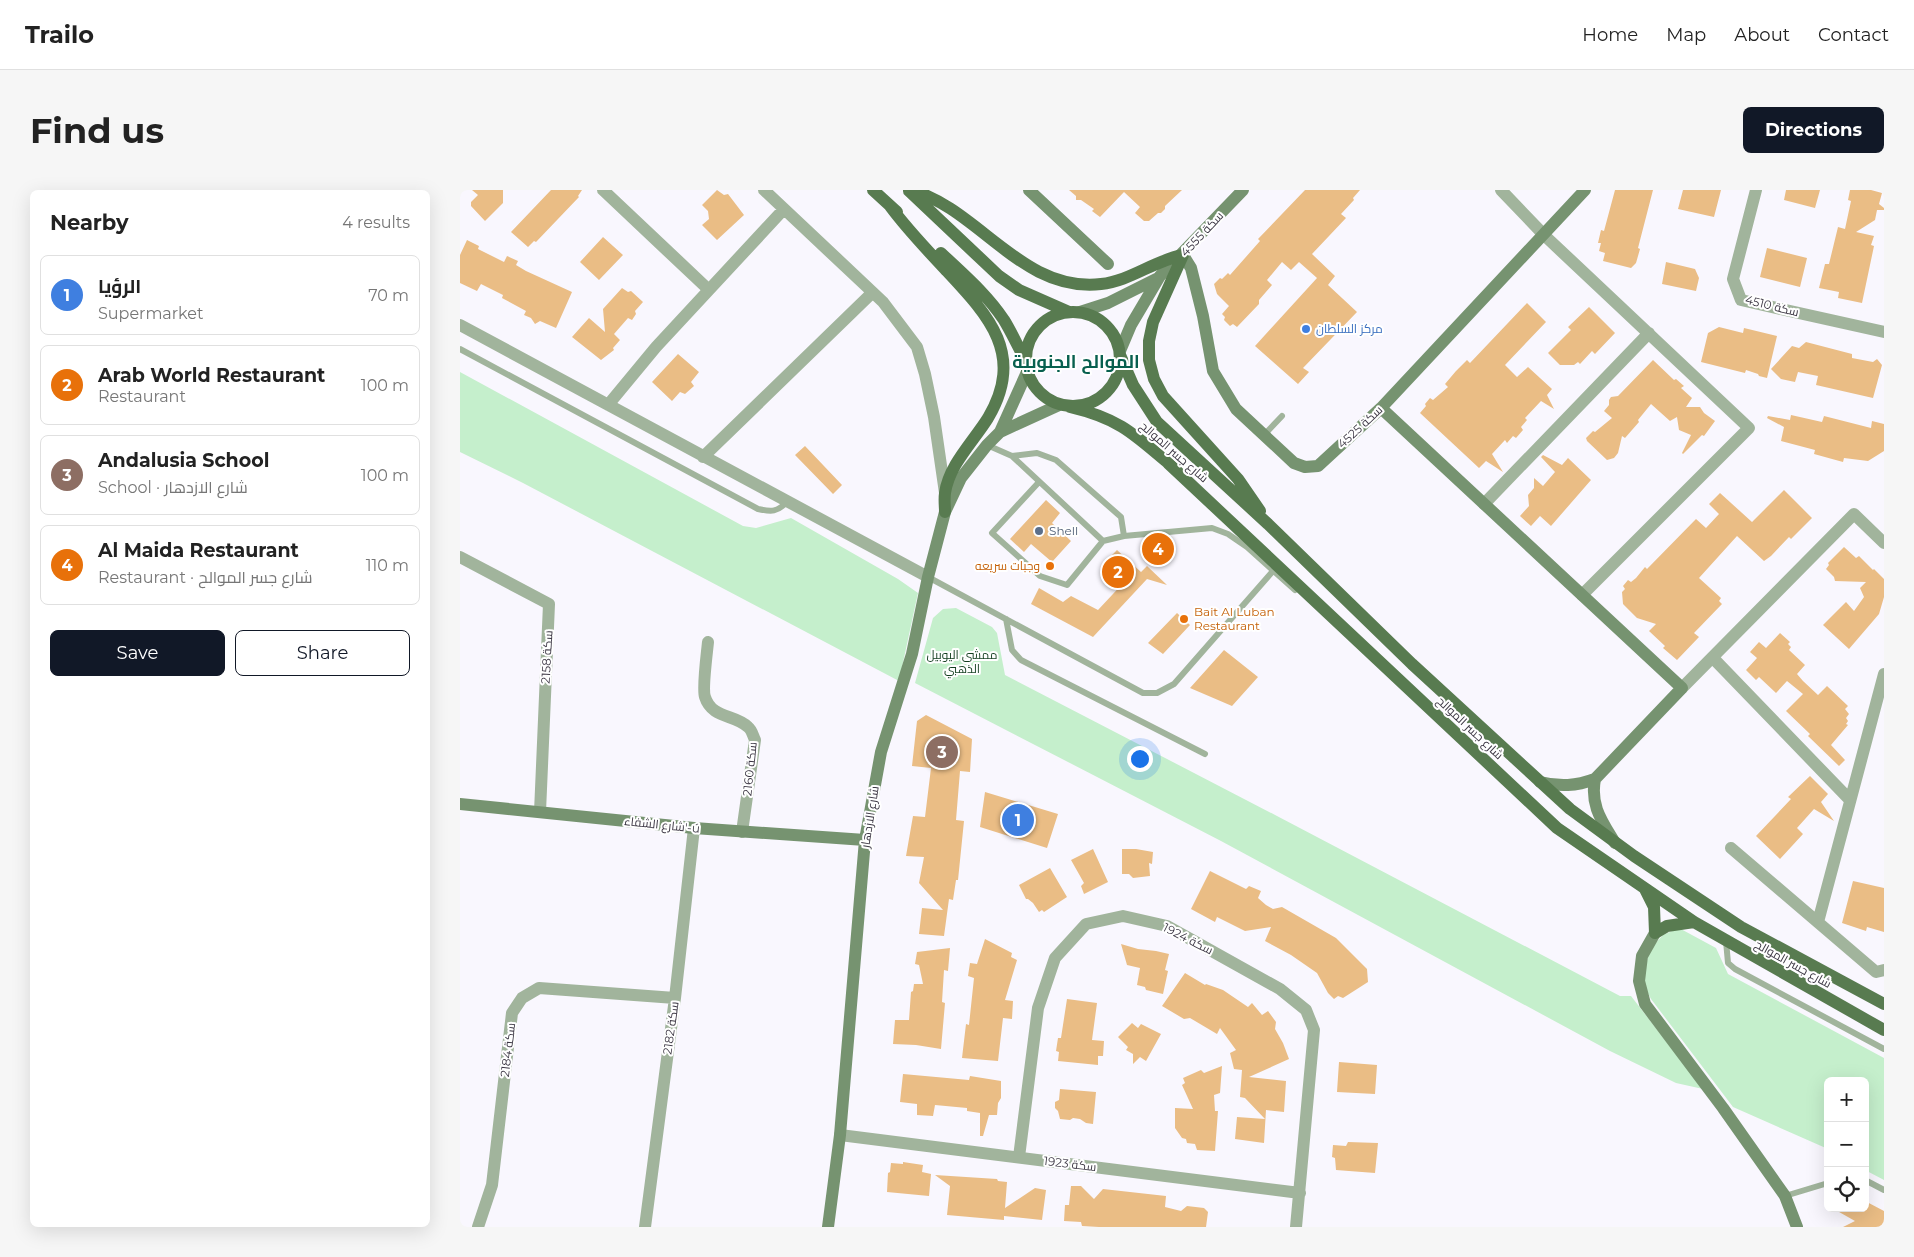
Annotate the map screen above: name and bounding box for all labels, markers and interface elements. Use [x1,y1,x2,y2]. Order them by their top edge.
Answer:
text: Trailo [25,20,94,49]
text: Home [1582,24,1638,46]
text: Map [1666,24,1706,46]
text: About [1734,24,1790,46]
text: Contact [1818,24,1889,46]
button: Directions [1743,107,1884,153]
text: Find us [30,109,164,152]
street label: سكة 4555 [1177,208,1226,259]
text: Nearby [50,210,129,235]
text: 4 results [342,213,410,232]
text: الرؤيا [98,275,141,298]
text: 1 [64,286,70,305]
text: 70 m [368,286,409,305]
street label: سكة 4510 [1744,292,1801,319]
text: Supermarket [98,304,204,323]
place label: مركز السلطان [1316,321,1383,336]
marker: مركز السلطان [1300,323,1312,335]
district label: الموالح الجنوبية [1012,351,1140,374]
text: Arab World Restaurant [98,364,325,387]
text: 2 [62,376,72,395]
text: 100 m [361,376,409,395]
text: Restaurant [98,387,186,406]
street label: سكة 4525 [1334,402,1385,451]
street label: شارع جسر الموالح [1136,418,1212,486]
text: Andalusia School [98,449,269,472]
text: 3 [62,466,72,485]
text: 100 m [361,466,409,485]
text: School · شارع الازدهار [98,478,248,497]
place label: Shell [1049,523,1078,538]
marker: Shell [1033,525,1045,537]
pin: 4 [1142,530,1174,568]
text: Al Maida Restaurant [98,539,299,562]
pin: 2 [1102,553,1134,591]
text: 4 [61,556,73,575]
text: 110 m [366,556,409,575]
place label: وجبات سريعه [975,558,1040,573]
marker: وجبات سريعه [1044,560,1056,572]
text: Restaurant · شارع جسر الموالح [98,568,312,587]
place label: Bait Al Luban Restaurant [1194,604,1275,633]
marker: Bait Al Luban Restaurant [1178,613,1190,625]
button: Save [50,630,225,676]
button: Share [235,630,410,676]
street label: سكة 2158 [538,630,555,684]
park label: ممشى اليوبيل الذهبي [927,647,997,679]
street label: شارع جسر الموالح [1433,693,1507,763]
pin: 3 [926,733,958,771]
street label: سكة 2160 [739,741,760,797]
your location [1127,746,1153,772]
street label: شارع الازدهار [857,785,883,850]
pin: 1 [1002,801,1034,839]
street label: شارع الشفاء'-ú [623,813,701,837]
street label: سكة 1924 [1161,920,1216,958]
street label: شارع جسر الموالح [1752,936,1834,992]
street label: سكة 2182 [659,1000,682,1055]
street label: سكة 2184 [497,1022,518,1078]
map controls [1824,1077,1869,1212]
button: + [1824,1077,1869,1122]
button: − [1824,1122,1869,1167]
street label: سكة 1923 [1043,1153,1097,1174]
button: locate [1824,1167,1869,1212]

